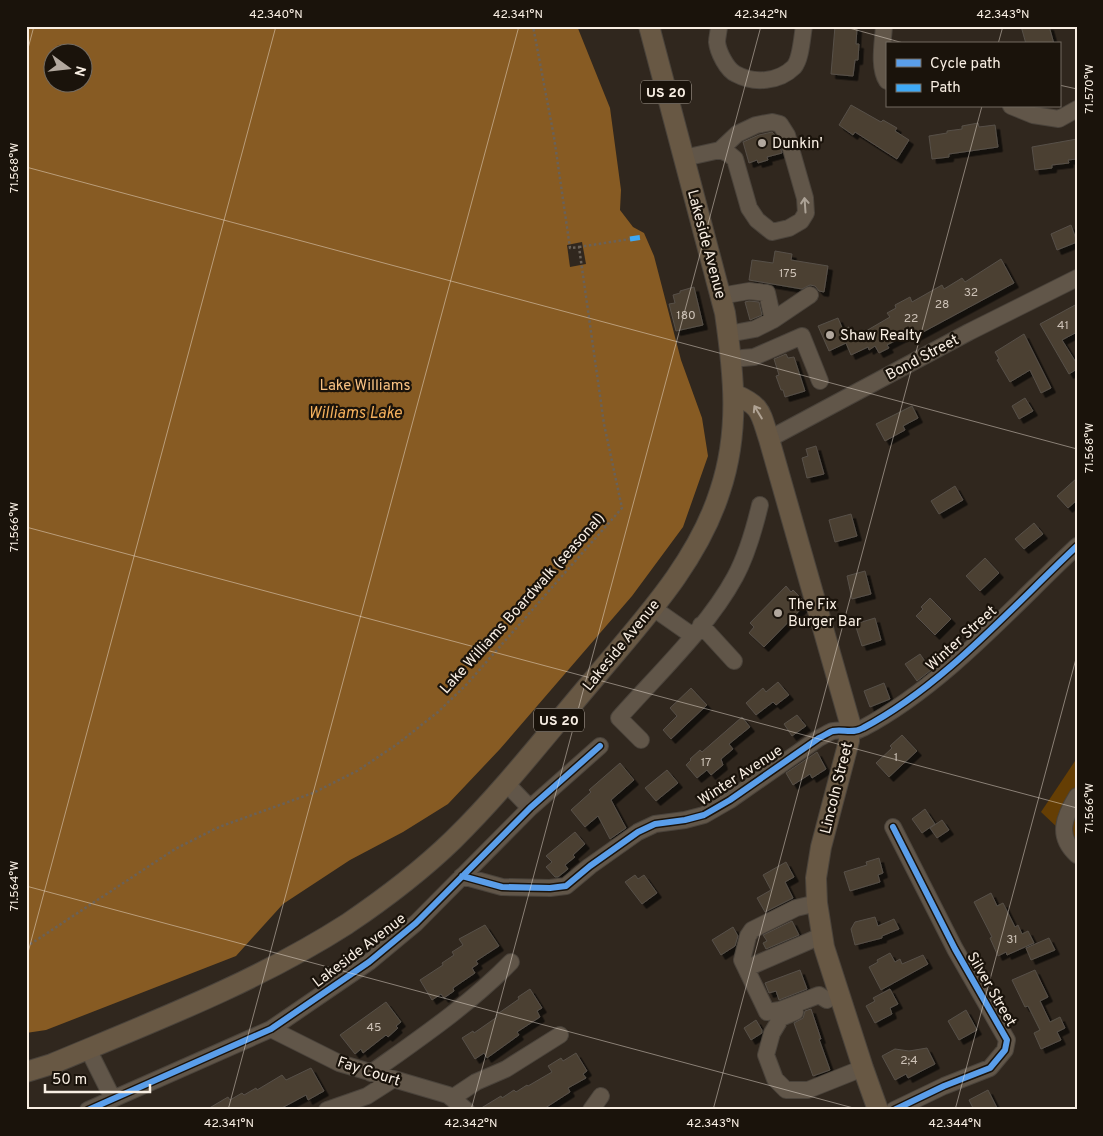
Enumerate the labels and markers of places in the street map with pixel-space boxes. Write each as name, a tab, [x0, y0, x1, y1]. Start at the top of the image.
place label: Dunkin'	[772, 135, 823, 154]
marker: Dunkin'	[756, 137, 768, 149]
place label: Shaw Realty	[840, 327, 922, 346]
marker: Shaw Realty	[824, 329, 836, 341]
place label: The Fix Burger Bar	[788, 596, 862, 632]
marker: The Fix Burger Bar	[772, 607, 784, 619]

